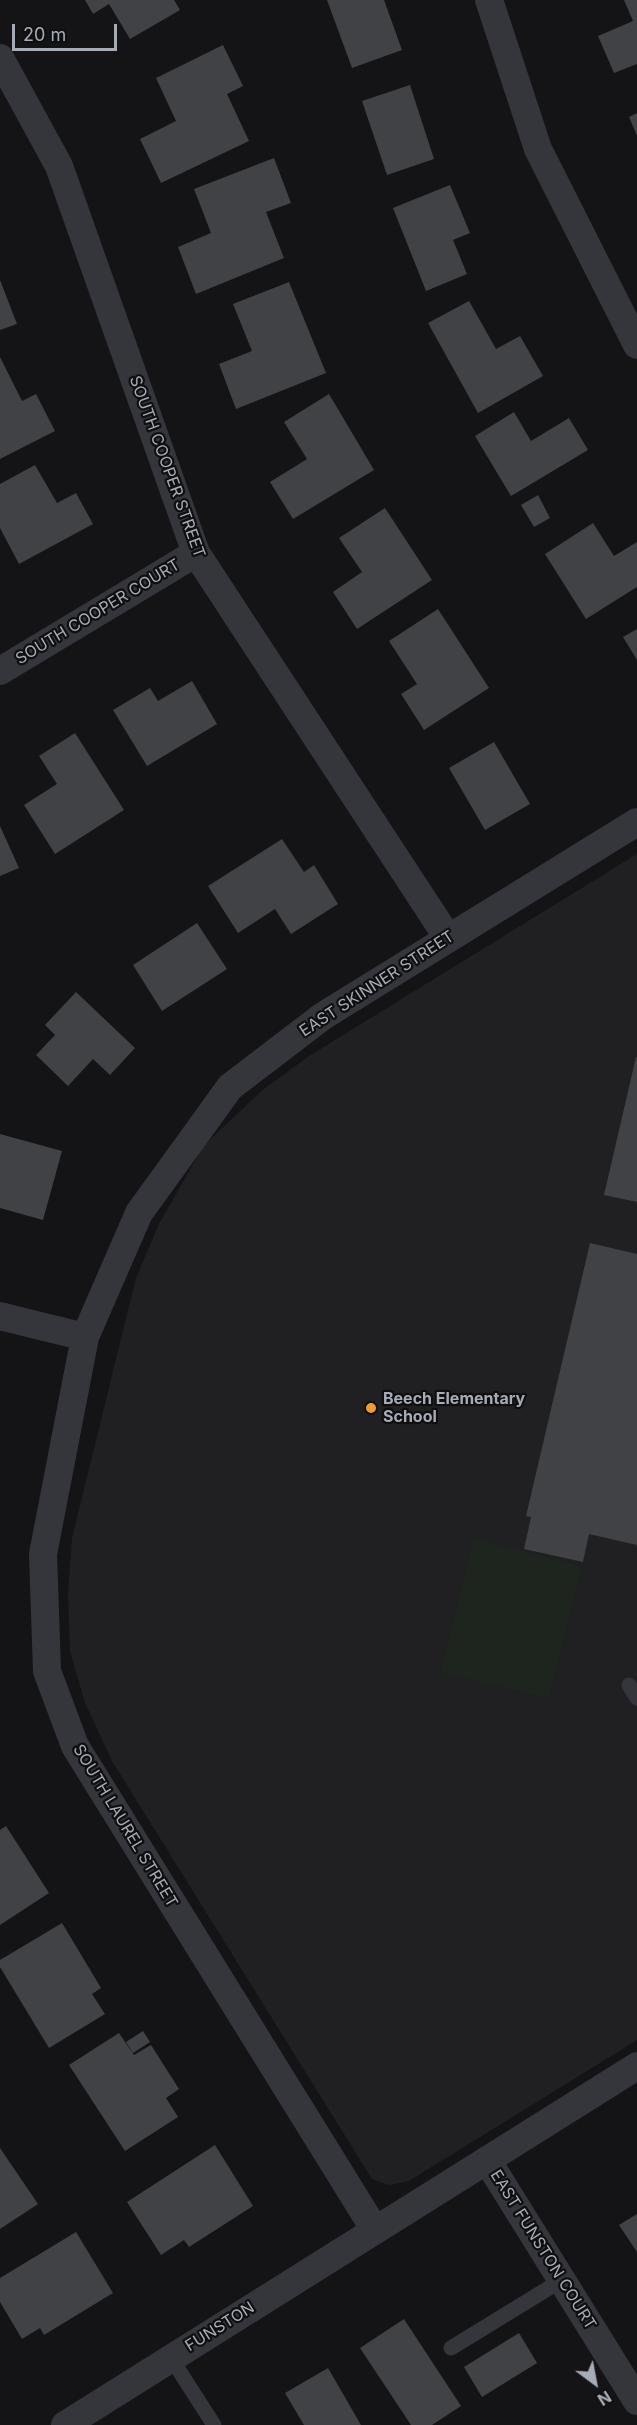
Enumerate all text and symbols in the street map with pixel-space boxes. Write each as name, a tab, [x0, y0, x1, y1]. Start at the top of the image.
scale bar	[15, 12, 120, 50]
text: 20 m	[23, 24, 66, 45]
street label: SOUTH COOPER STREET	[125, 373, 209, 561]
street label: SOUTH COOPER COURT	[12, 555, 184, 669]
street label: EAST SKINNER STREET	[296, 927, 458, 1041]
place label: Beech Elementary School	[383, 1389, 525, 1427]
marker: Beech Elementary School	[364, 1401, 378, 1415]
street label: SOUTH LAUREL STREET	[69, 1741, 181, 1911]
street label: EAST FUNSTON COURT	[486, 2167, 600, 2333]
street label: FUNSTON	[182, 2298, 258, 2356]
north arrow	[565, 2353, 625, 2413]
text: N	[594, 2387, 615, 2410]

